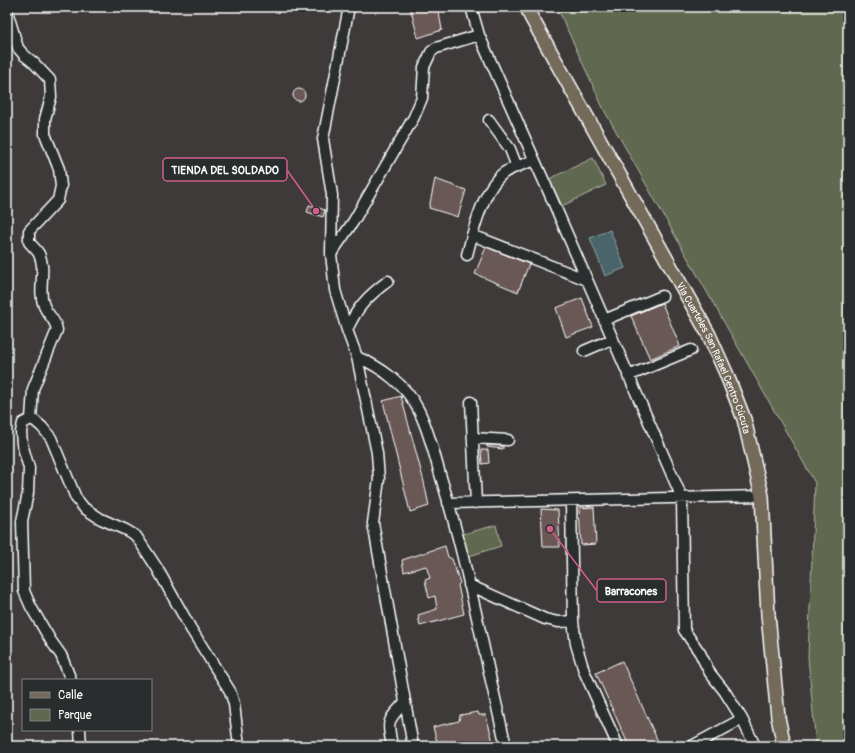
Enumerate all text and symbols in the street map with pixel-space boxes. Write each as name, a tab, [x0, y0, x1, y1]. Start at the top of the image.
callout: TIENDA DEL SOLDADO	[163, 158, 287, 181]
text: TIENDA DEL SOLDADO	[170, 164, 279, 177]
street label: Vía Cuarteles San Rafael Centro Cúcuta	[674, 280, 752, 435]
callout: Barracones	[597, 579, 666, 602]
text: Barracones	[605, 585, 657, 598]
legend	[22, 679, 152, 731]
text: Calle	[58, 688, 83, 703]
text: Parque	[58, 708, 92, 723]

